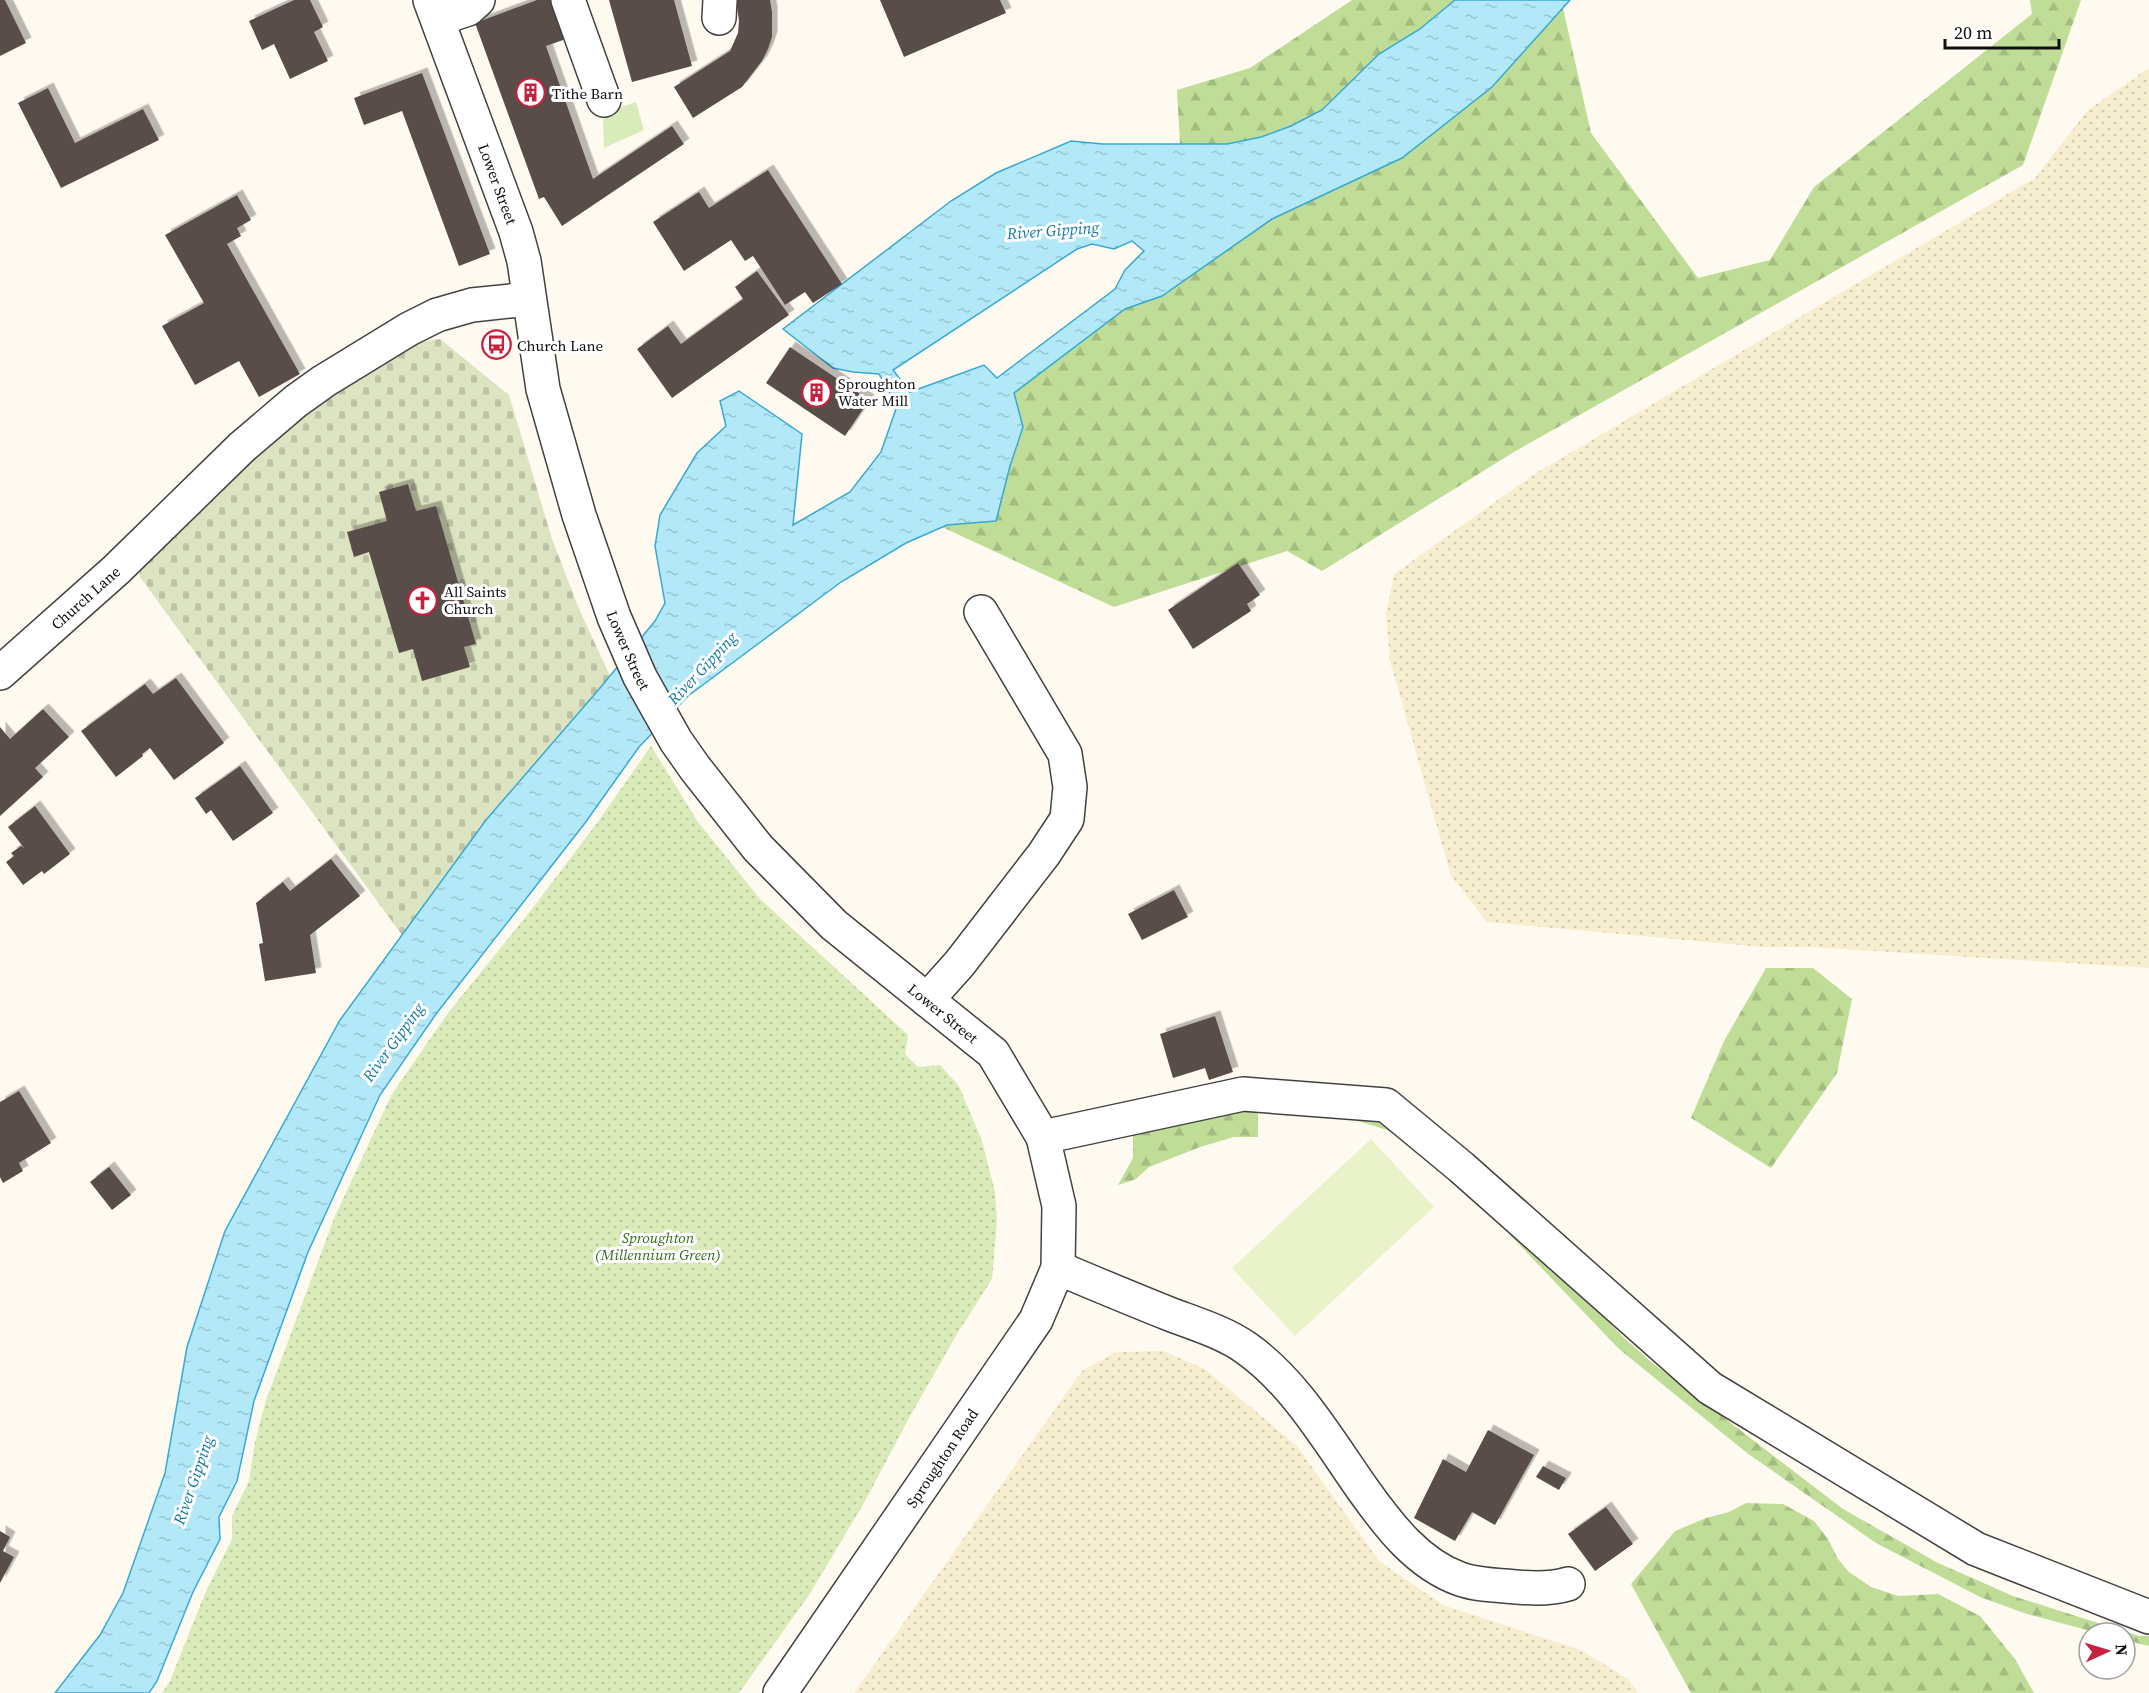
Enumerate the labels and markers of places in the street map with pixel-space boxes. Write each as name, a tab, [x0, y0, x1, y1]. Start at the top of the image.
building icon: Tithe Barn	[515, 77, 547, 109]
place label: Tithe Barn	[552, 83, 623, 104]
bus stop icon: Church Lane	[480, 329, 512, 361]
place label: Church Lane	[517, 335, 604, 356]
place label: Sproughton Water Mill	[838, 373, 916, 411]
building icon: Sproughton Water Mill	[801, 376, 833, 408]
place label: All Saints Church	[444, 581, 507, 619]
church icon: All Saints Church	[407, 584, 439, 616]

